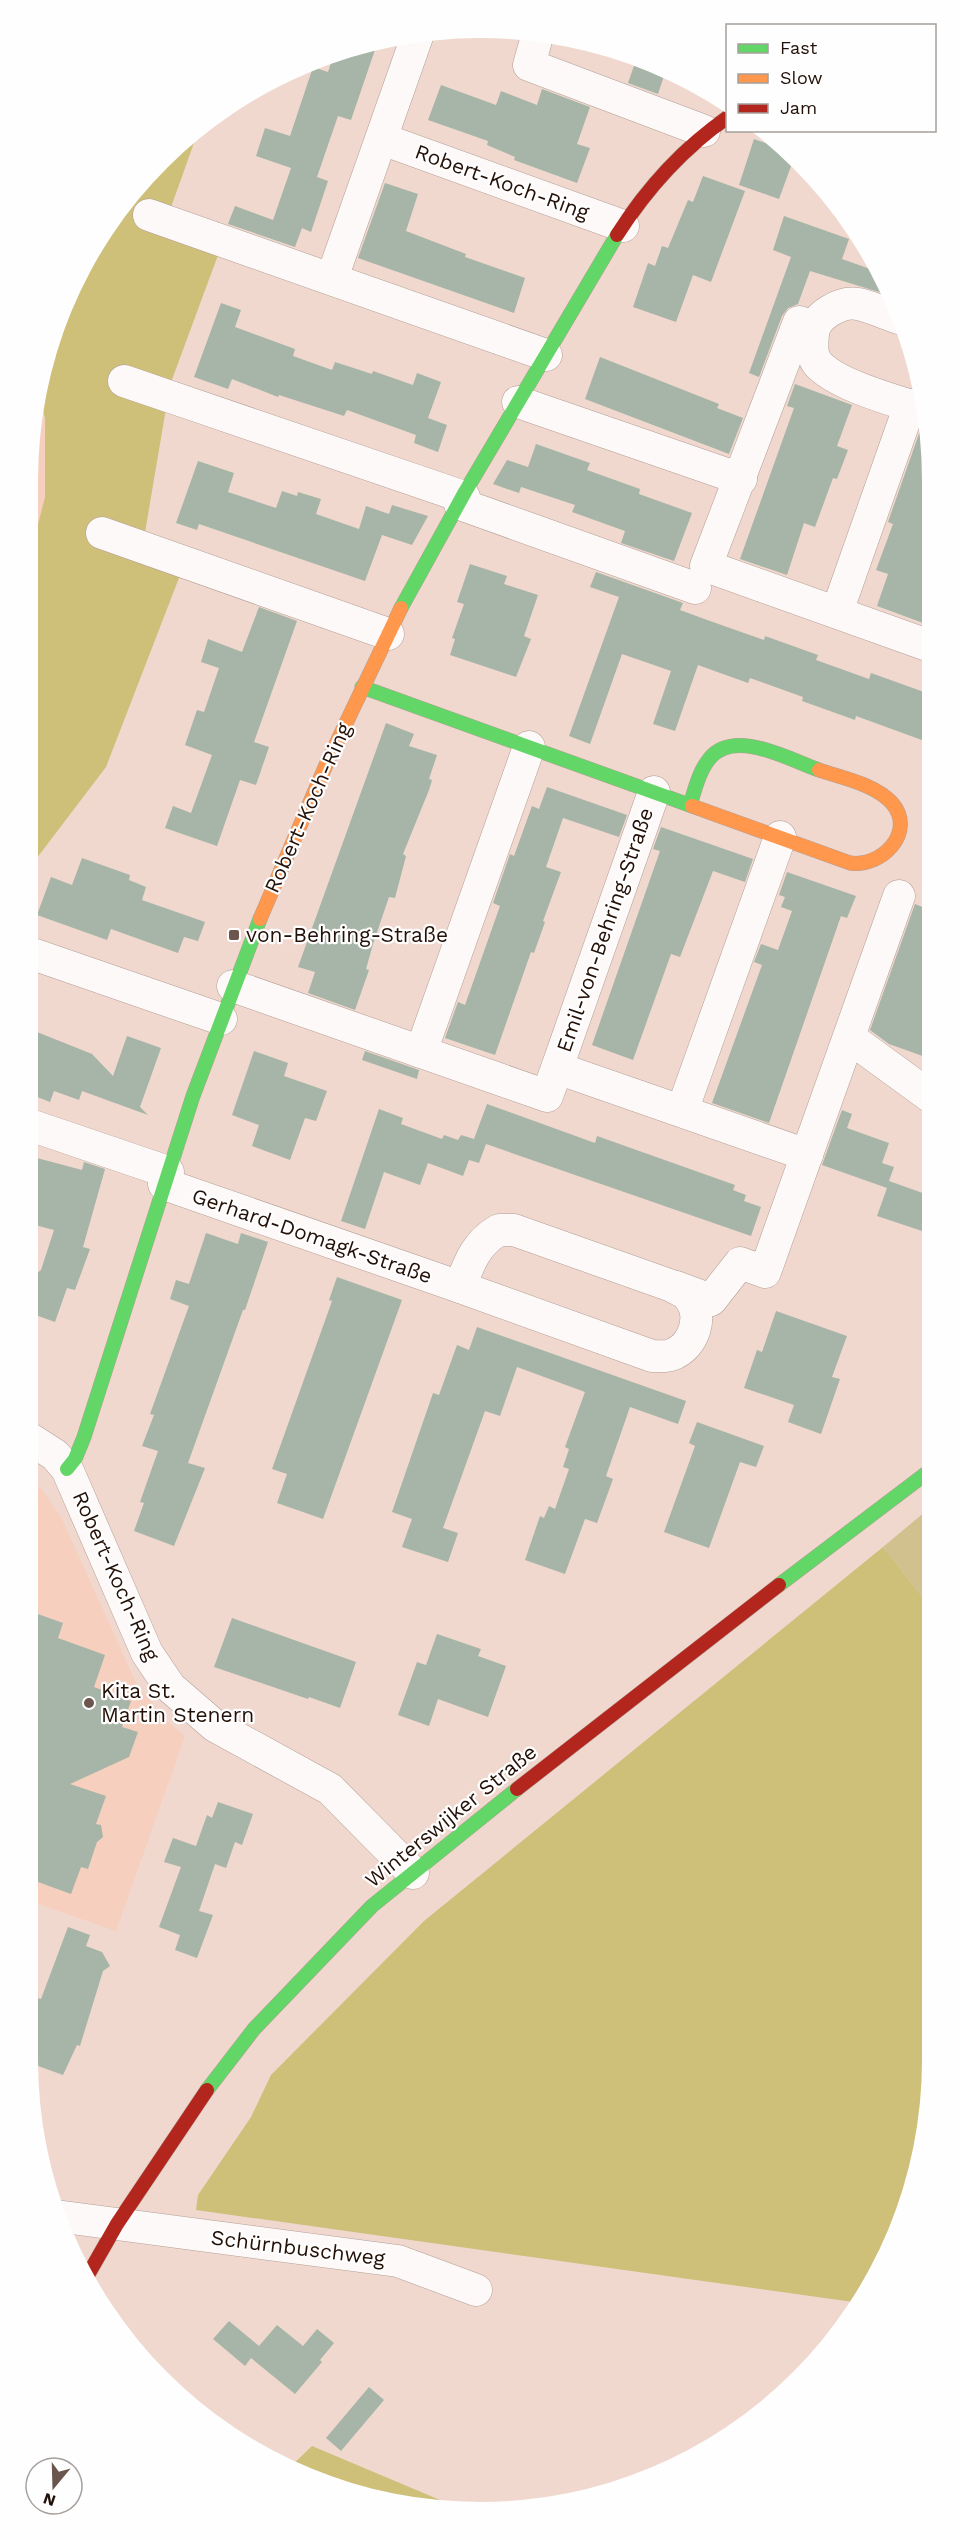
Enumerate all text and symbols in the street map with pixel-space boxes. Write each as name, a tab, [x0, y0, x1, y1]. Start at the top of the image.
legend	[726, 24, 936, 132]
text: Fast	[780, 37, 818, 58]
text: Slow	[780, 67, 823, 88]
text: Jam	[780, 97, 817, 118]
street label: Robert-Koch-Ring	[412, 138, 593, 225]
street label: Robert-Koch-Ring	[259, 718, 357, 897]
street label: Emil-von-Behring-Straße	[551, 804, 658, 1055]
place label: von-Behring-Straße	[246, 922, 448, 947]
marker: von-Behring-Straße	[227, 928, 241, 942]
street label: Gerhard-Domagk-Straße	[189, 1183, 435, 1288]
street label: Robert-Koch-Ring	[68, 1487, 165, 1665]
place label: Kita St. Martin Stenern	[101, 1678, 254, 1727]
marker: Kita St. Martin Stenern	[82, 1696, 96, 1710]
street label: Winterswijker Straße	[360, 1739, 541, 1892]
street label: Schürnbuschweg	[210, 2224, 387, 2271]
north arrow	[24, 2456, 84, 2516]
text: N	[41, 2489, 58, 2511]

